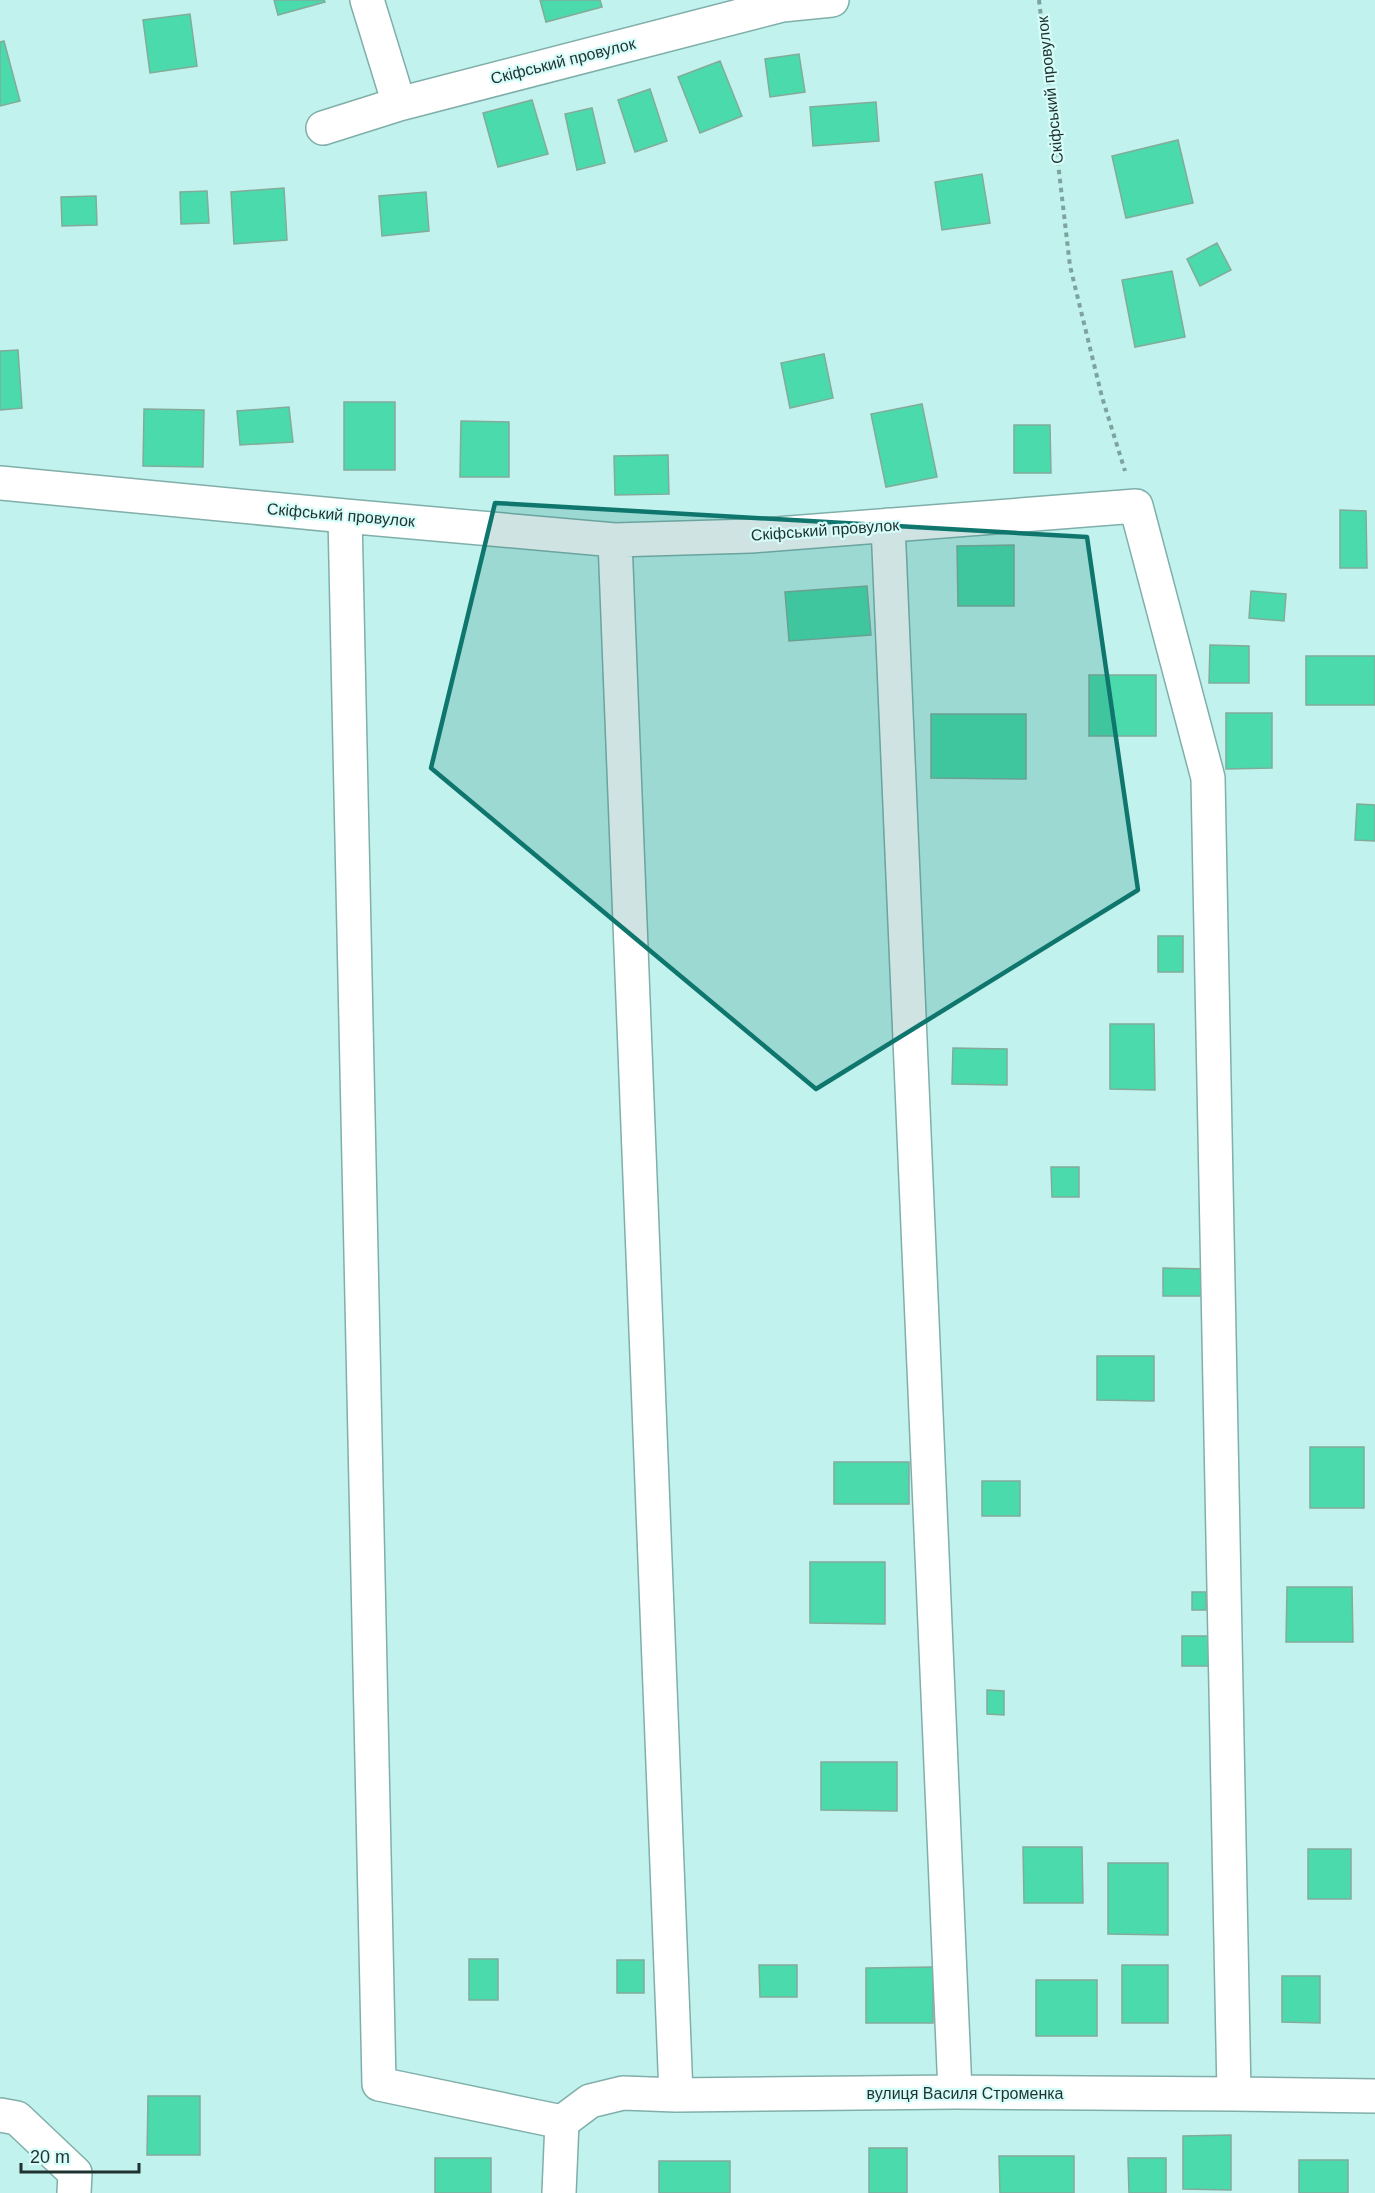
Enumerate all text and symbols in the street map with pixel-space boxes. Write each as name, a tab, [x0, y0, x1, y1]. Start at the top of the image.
street label: Скіфський провулок	[1034, 14, 1066, 165]
street label: Скіфський провулок	[489, 35, 638, 87]
street label: Скіфський провулок	[266, 500, 417, 530]
street label: Скіфський провулок	[750, 516, 901, 544]
street label: вулиця Василя Строменка	[867, 2085, 1064, 2102]
scale bar	[21, 2136, 140, 2174]
text: 20 m	[30, 2147, 70, 2167]

